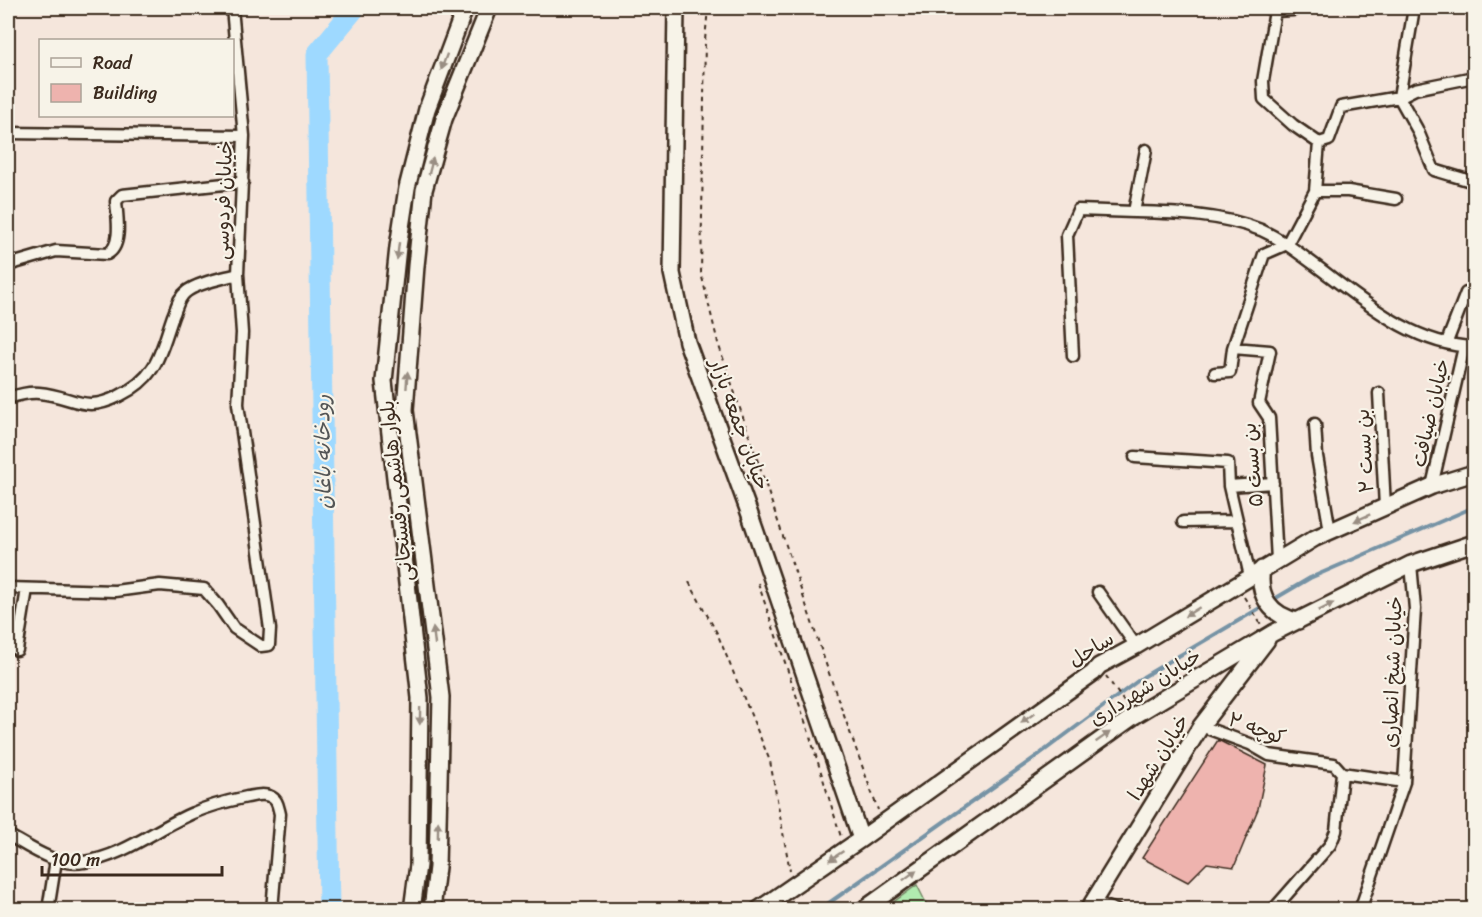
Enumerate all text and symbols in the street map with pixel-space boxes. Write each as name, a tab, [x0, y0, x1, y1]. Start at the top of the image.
legend	[39, 39, 234, 117]
text: Road	[93, 47, 133, 79]
one-way arrow	[439, 54, 449, 72]
text: Building	[93, 77, 157, 109]
street label: خیابان فردوسی	[204, 140, 243, 260]
one-way arrow	[427, 156, 436, 174]
one-way arrow	[393, 242, 403, 261]
street label: خیابان جمعه بازار	[699, 351, 780, 495]
street label: خیابان ضیافت	[1401, 355, 1460, 471]
one-way arrow	[403, 370, 412, 389]
water label: رودخانه باغان	[303, 394, 343, 510]
street label: بلوار هاشمی رفسنجانی	[370, 399, 423, 583]
street label: بن بست ۲	[1345, 408, 1384, 494]
street label: بن بست ۵	[1231, 421, 1274, 509]
one-way arrow	[1353, 513, 1370, 522]
street label: خیابان شیخ انصاری	[1372, 596, 1413, 748]
one-way arrow	[1317, 603, 1335, 613]
one-way arrow	[1183, 607, 1200, 618]
street label: ساحل	[1061, 622, 1121, 677]
one-way arrow	[429, 626, 438, 645]
street label: خیابان شهرداری	[1082, 639, 1208, 736]
street label: کوچه ۲	[1223, 702, 1291, 755]
one-way arrow	[415, 707, 425, 726]
street label: خیابان شهدا	[1118, 707, 1199, 808]
one-way arrow	[1021, 712, 1037, 724]
one-way arrow	[1095, 731, 1111, 743]
one-way arrow	[433, 821, 443, 840]
scale bar	[42, 839, 222, 877]
text: 100 m	[51, 844, 100, 876]
one-way arrow	[828, 850, 844, 862]
one-way arrow	[903, 869, 918, 881]

